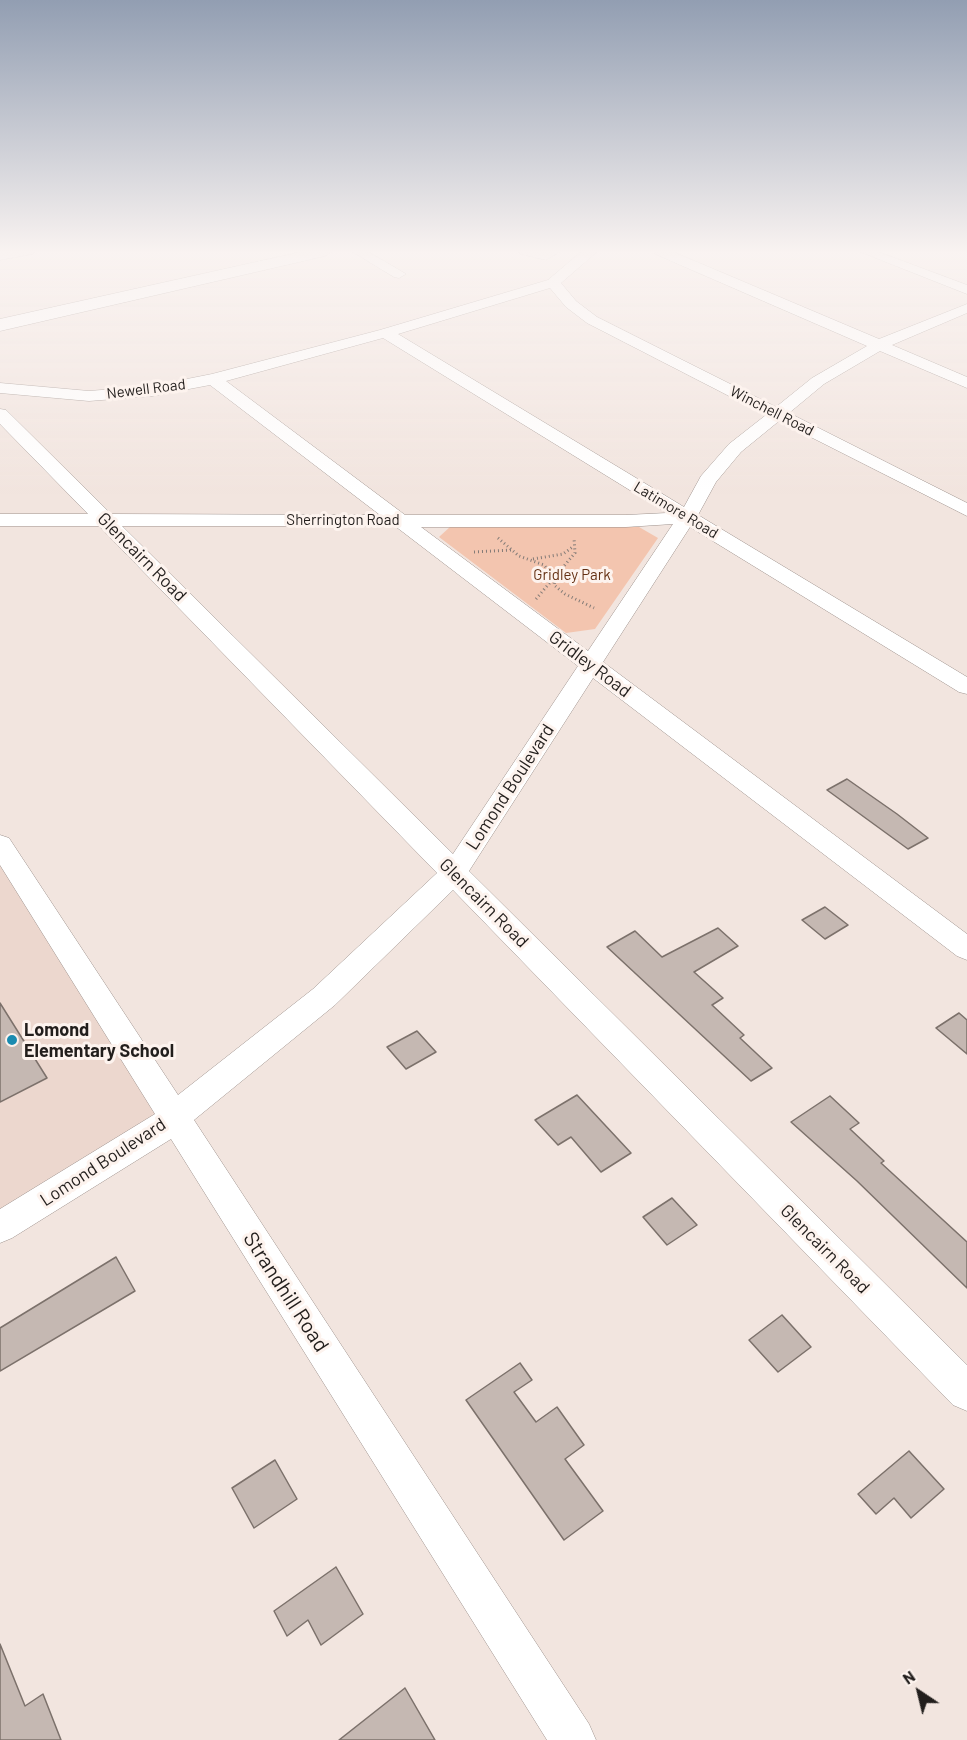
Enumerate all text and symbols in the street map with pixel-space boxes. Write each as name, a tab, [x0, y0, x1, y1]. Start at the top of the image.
street label: Newell Road	[105, 375, 187, 403]
street label: Winchell Road	[727, 382, 817, 440]
street label: Latimore Road	[630, 478, 722, 542]
street label: Glencairn Road	[93, 508, 191, 606]
street label: Sherrington Road	[286, 511, 400, 529]
park label: Gridley Park	[533, 566, 611, 584]
street label: Gridley Road	[545, 626, 635, 702]
street label: Lomond Boulevard	[461, 720, 559, 854]
street label: Glencairn Road	[435, 854, 533, 952]
place label: Lomond Elementary School	[24, 1019, 174, 1062]
marker: Lomond Elementary School	[5, 1033, 19, 1047]
street label: Lomond Boulevard	[36, 1113, 170, 1211]
street label: Glencairn Road	[776, 1200, 874, 1298]
street label: Strandhill Road	[238, 1227, 334, 1357]
north arrow	[889, 1662, 949, 1722]
text: N	[899, 1666, 918, 1688]

